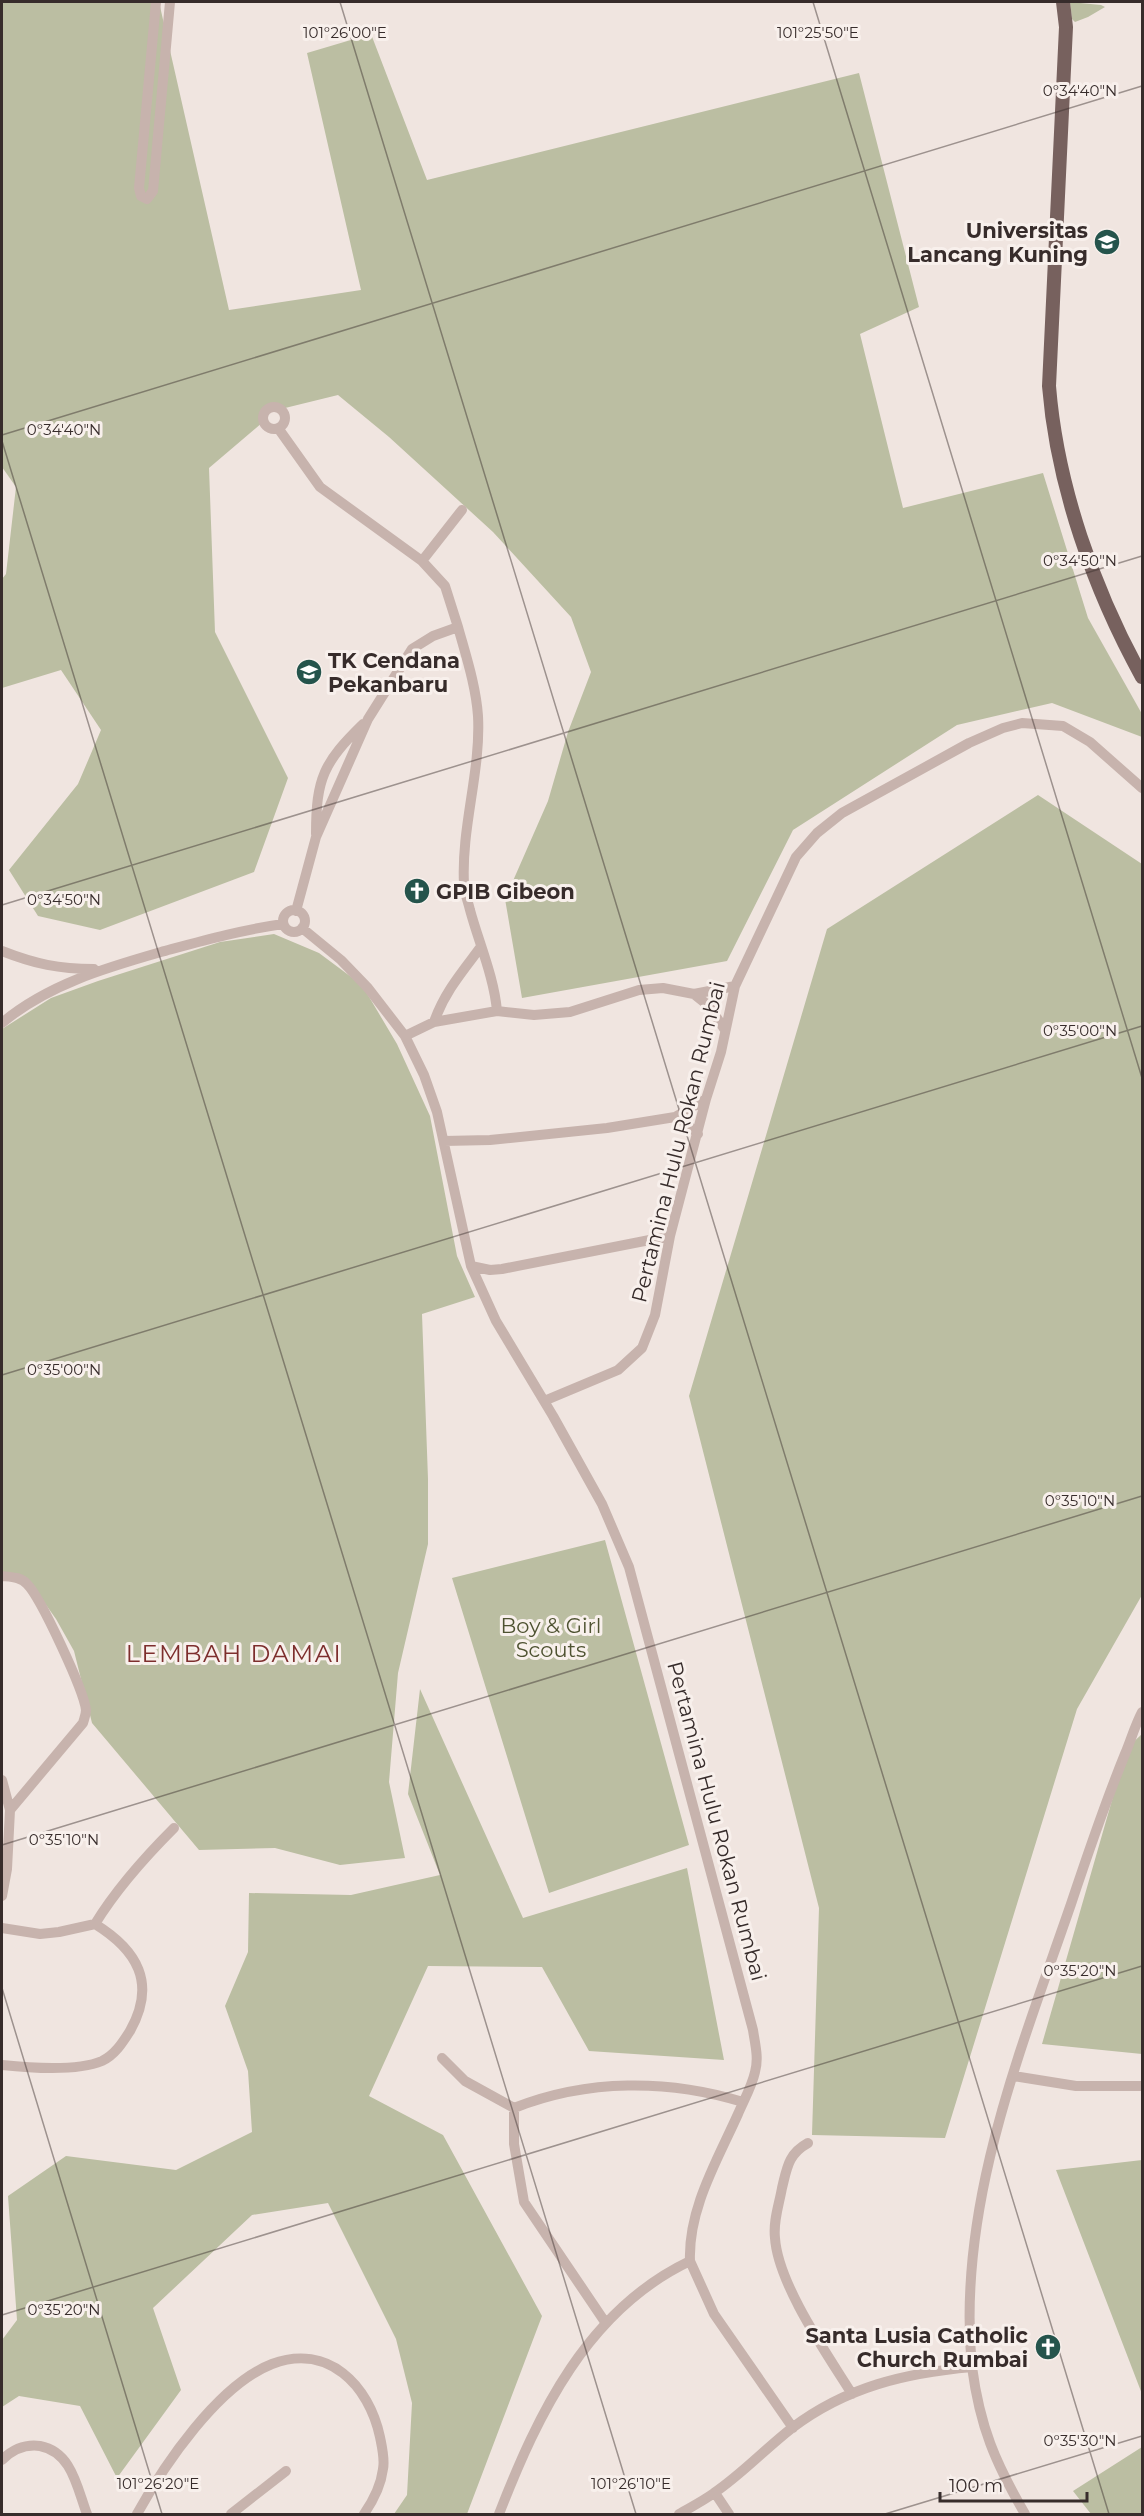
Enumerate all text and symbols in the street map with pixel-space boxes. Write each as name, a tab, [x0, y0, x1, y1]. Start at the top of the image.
text: 101°26'00"E	[303, 23, 387, 42]
text: 101°25'50"E	[777, 23, 859, 42]
text: 0°34'40"N	[1043, 81, 1117, 100]
place label: Universitas Lancang Kuning	[907, 218, 1088, 267]
school or university icon: Universitas Lancang Kuning	[1092, 227, 1122, 257]
text: 0°34'40"N	[27, 420, 101, 439]
text: 0°34'50"N	[1043, 551, 1117, 570]
place label: TK Cendana Pekanbaru	[328, 648, 460, 697]
school or university icon: TK Cendana Pekanbaru	[294, 657, 324, 687]
church icon: GPIB Gibeon	[402, 876, 432, 906]
place label: GPIB Gibeon	[436, 879, 575, 904]
text: 0°34'50"N	[27, 890, 101, 909]
street label: Pertamina Hulu Rokan Rumbai	[626, 979, 730, 1305]
text: 0°35'00"N	[1043, 1021, 1117, 1040]
text: 0°35'00"N	[27, 1360, 101, 1379]
text: 0°35'10"N	[1045, 1491, 1115, 1510]
park label: Boy & Girl Scouts	[501, 1613, 601, 1662]
district label: LEMBAH DAMAI	[126, 1639, 342, 1668]
street label: Pertamina Hulu Rokan Rumbai	[662, 1659, 772, 1983]
text: 0°35'10"N	[29, 1830, 99, 1849]
text: 0°35'20"N	[1043, 1961, 1117, 1980]
text: 0°35'20"N	[27, 2300, 101, 2319]
place label: Santa Lusia Catholic Church Rumbai	[805, 2323, 1029, 2372]
church icon: Santa Lusia Catholic Church Rumbai	[1033, 2332, 1063, 2362]
text: 0°35'30"N	[1044, 2431, 1116, 2450]
scale bar	[940, 2465, 1087, 2503]
text: 101°26'20"E	[117, 2474, 199, 2493]
text: 101°26'10"E	[591, 2474, 671, 2493]
text: 100 m	[949, 2475, 1003, 2497]

